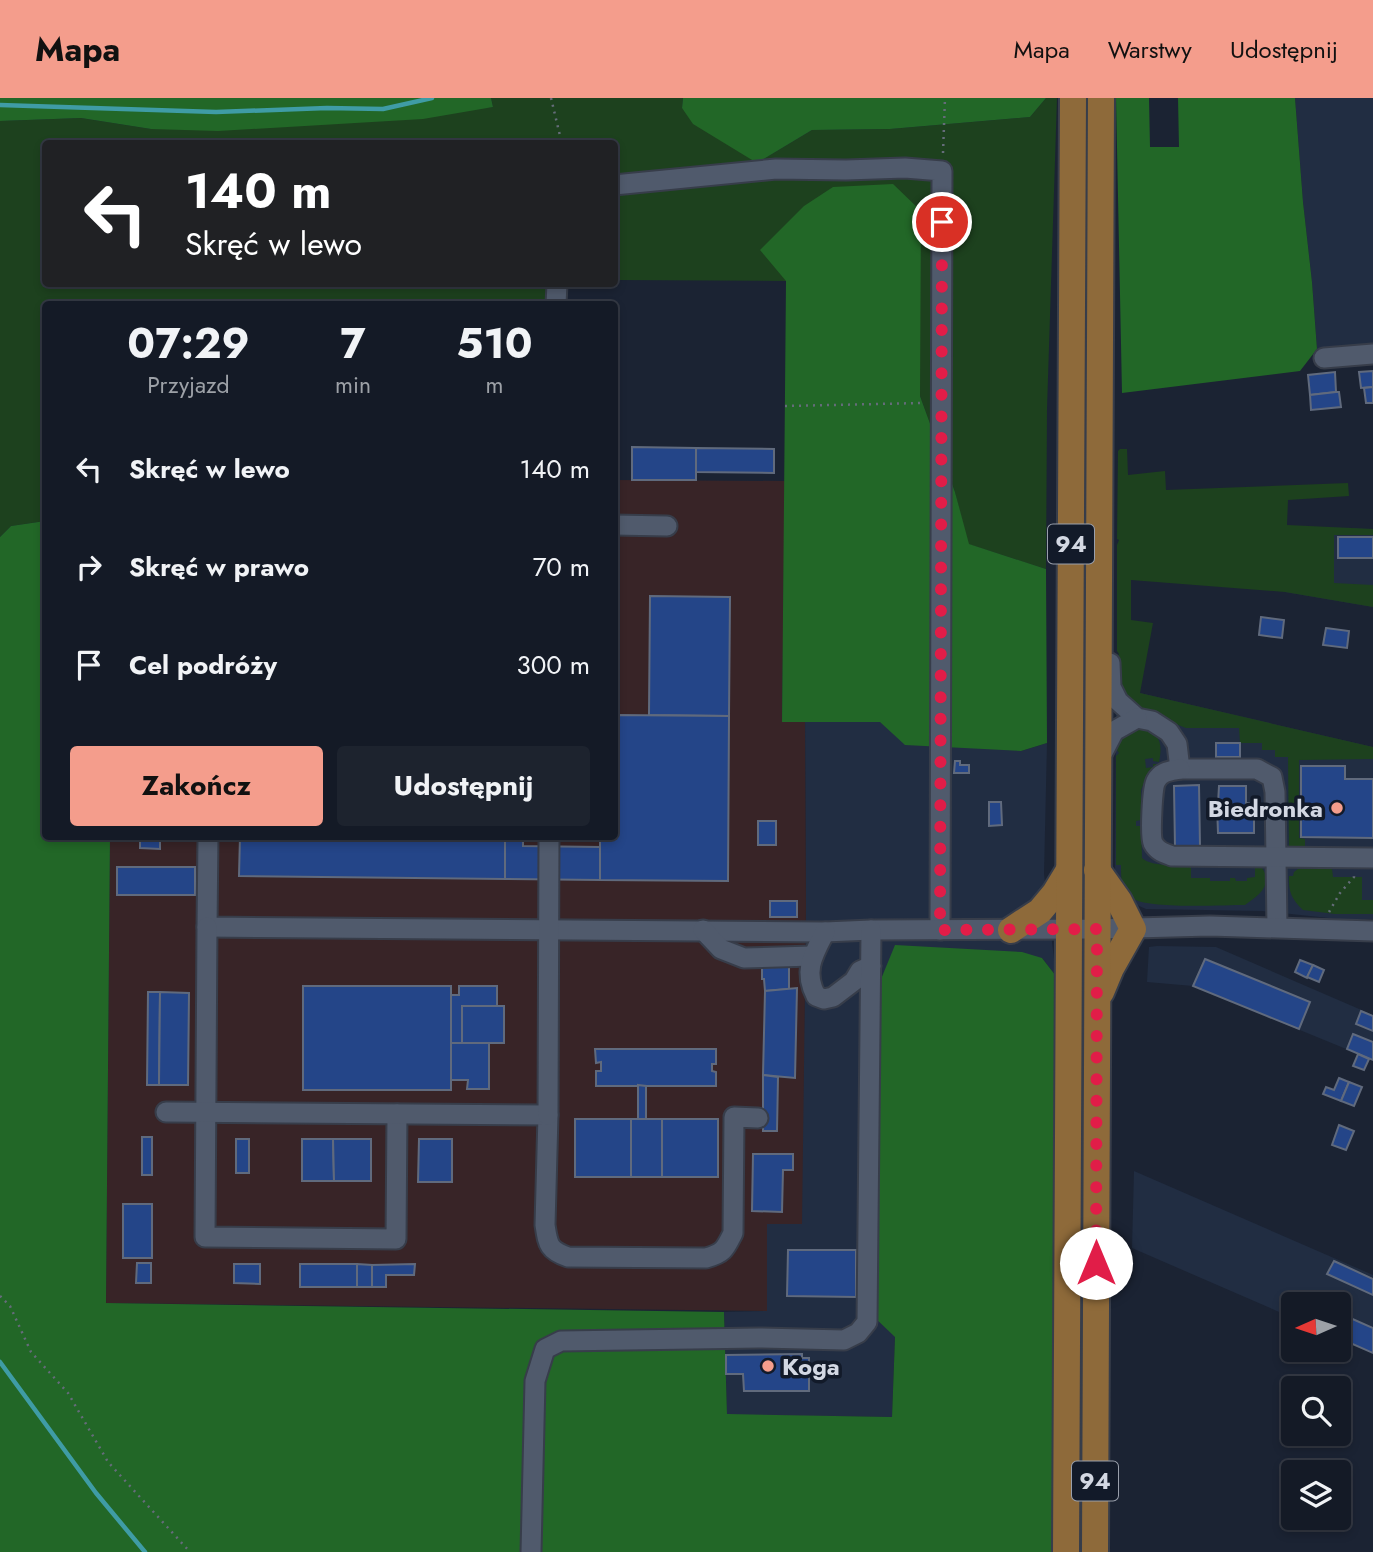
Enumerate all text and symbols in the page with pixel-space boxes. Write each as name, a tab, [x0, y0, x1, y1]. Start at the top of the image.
text: Mapa	[35, 26, 120, 73]
text: Mapa	[1013, 32, 1070, 67]
text: Warstwy	[1108, 32, 1192, 67]
text: Udostępnij	[1230, 32, 1338, 67]
text: 140 m	[185, 156, 331, 226]
icon: left	[70, 168, 161, 259]
pin	[912, 192, 972, 252]
icon: arrive	[923, 203, 961, 241]
text: Skręć w lewo	[185, 221, 362, 267]
text: 07:29	[127, 313, 250, 374]
text: 7	[340, 313, 366, 374]
text: 510	[456, 313, 533, 374]
text: Przyjazd	[147, 368, 230, 402]
text: min	[335, 368, 371, 402]
text: m	[486, 368, 503, 402]
icon: left	[70, 450, 108, 488]
text: Skręć w lewo	[129, 450, 290, 488]
text: 140 m	[519, 450, 590, 488]
road number: 94	[1048, 524, 1094, 564]
icon: right	[70, 548, 108, 586]
text: Skręć w prawo	[129, 548, 309, 586]
text: 70 m	[533, 548, 590, 586]
icon: arrive	[70, 646, 108, 684]
text: Cel podróży	[129, 646, 277, 684]
text: 300 m	[517, 646, 590, 684]
button: Zakończ	[70, 746, 323, 826]
button: Udostępnij	[337, 746, 590, 826]
place label: Biedronka	[1208, 791, 1323, 826]
marker: Biedronka	[1329, 800, 1345, 816]
position arrow	[1059, 1226, 1133, 1300]
north arrow	[1281, 1292, 1351, 1362]
map controls	[1281, 1292, 1351, 1530]
place label: Koga	[782, 1349, 840, 1384]
marker: Koga	[760, 1358, 776, 1374]
button: search	[1281, 1376, 1351, 1446]
button: layers	[1281, 1460, 1351, 1530]
road number: 94	[1072, 1462, 1118, 1500]

